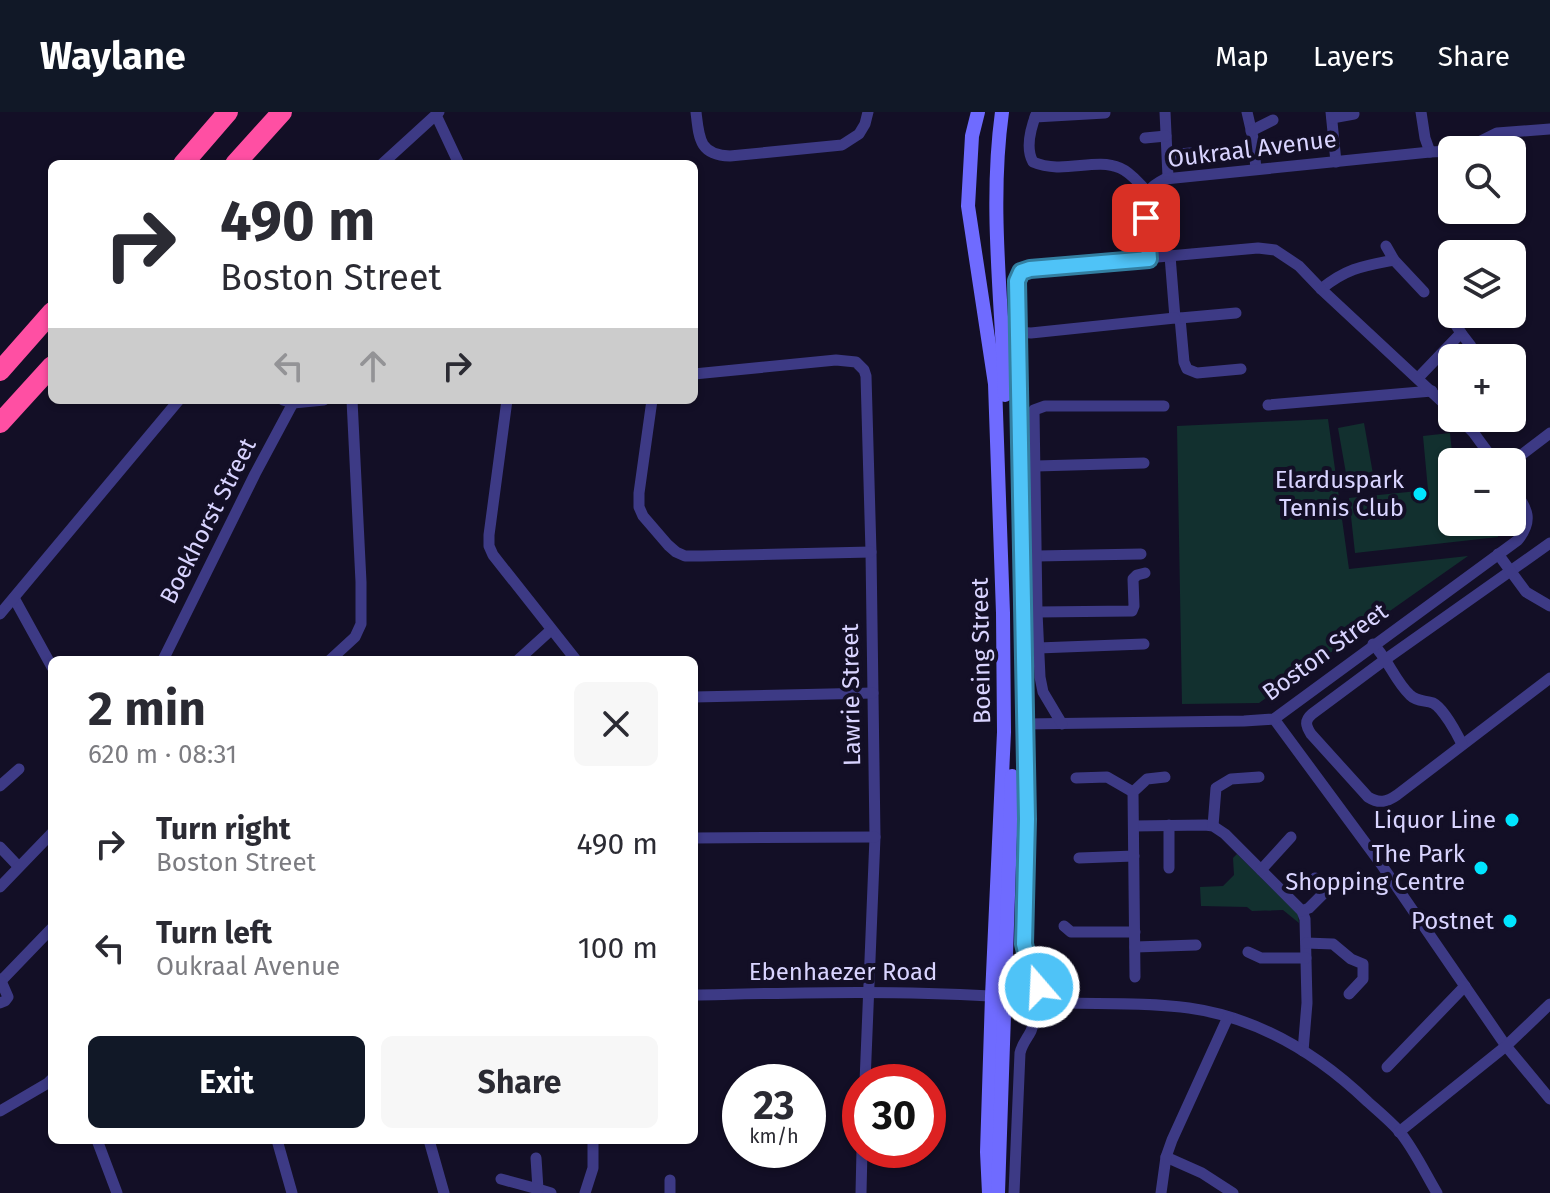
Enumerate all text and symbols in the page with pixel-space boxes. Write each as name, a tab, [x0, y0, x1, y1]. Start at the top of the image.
text: Waylane	[40, 33, 186, 79]
text: Map	[1215, 40, 1269, 73]
text: Layers	[1313, 40, 1394, 73]
text: Share	[1438, 40, 1510, 73]
street label: Oukraal Avenue	[1166, 125, 1338, 173]
map controls	[1438, 136, 1526, 536]
button: search	[1438, 136, 1526, 224]
pin	[1112, 184, 1180, 252]
text: 490 m	[220, 188, 375, 255]
icon: right	[88, 192, 192, 296]
icon: arrive	[1124, 196, 1168, 240]
button: layers	[1438, 240, 1526, 328]
text: Boston Street	[220, 256, 442, 300]
icon: left	[267, 344, 311, 388]
icon: ahead	[351, 344, 395, 388]
icon: right	[435, 344, 479, 388]
button: +	[1438, 344, 1526, 432]
street label: Boekhorst Street	[154, 433, 262, 609]
button: −	[1438, 448, 1526, 536]
place label: Elarduspark Tennis Club	[1275, 466, 1405, 522]
marker: Elarduspark Tennis Club	[1411, 485, 1429, 503]
street label: Boeing Street	[966, 577, 996, 724]
street label: Boston Street	[1257, 597, 1393, 707]
street label: Lawrie Street	[836, 623, 866, 766]
text: 2 min	[88, 680, 206, 738]
button: close	[574, 682, 658, 766]
text: 620 m · 08:31	[88, 739, 237, 770]
place label: Liquor Line	[1373, 806, 1496, 834]
text: Turn right	[156, 811, 291, 847]
marker: Liquor Line	[1503, 811, 1521, 829]
icon: right	[88, 822, 132, 866]
text: 490 m	[576, 826, 658, 862]
place label: The Park Shopping Centre	[1285, 840, 1466, 896]
text: Boston Street	[156, 847, 316, 878]
marker: The Park Shopping Centre	[1472, 859, 1490, 877]
place label: Postnet	[1411, 907, 1494, 935]
marker: Postnet	[1501, 912, 1519, 930]
text: Turn left	[156, 915, 272, 951]
icon: left	[88, 926, 132, 970]
text: 100 m	[578, 930, 658, 966]
position arrow	[997, 945, 1081, 1029]
text: Oukraal Avenue	[156, 951, 340, 982]
street label: Ebenhaezer Road	[749, 958, 937, 986]
button: Exit	[88, 1036, 365, 1128]
button: Share	[381, 1036, 658, 1128]
speed limit sign: 30	[842, 1064, 946, 1168]
text: 23	[753, 1082, 795, 1130]
text: km/h	[749, 1124, 799, 1148]

